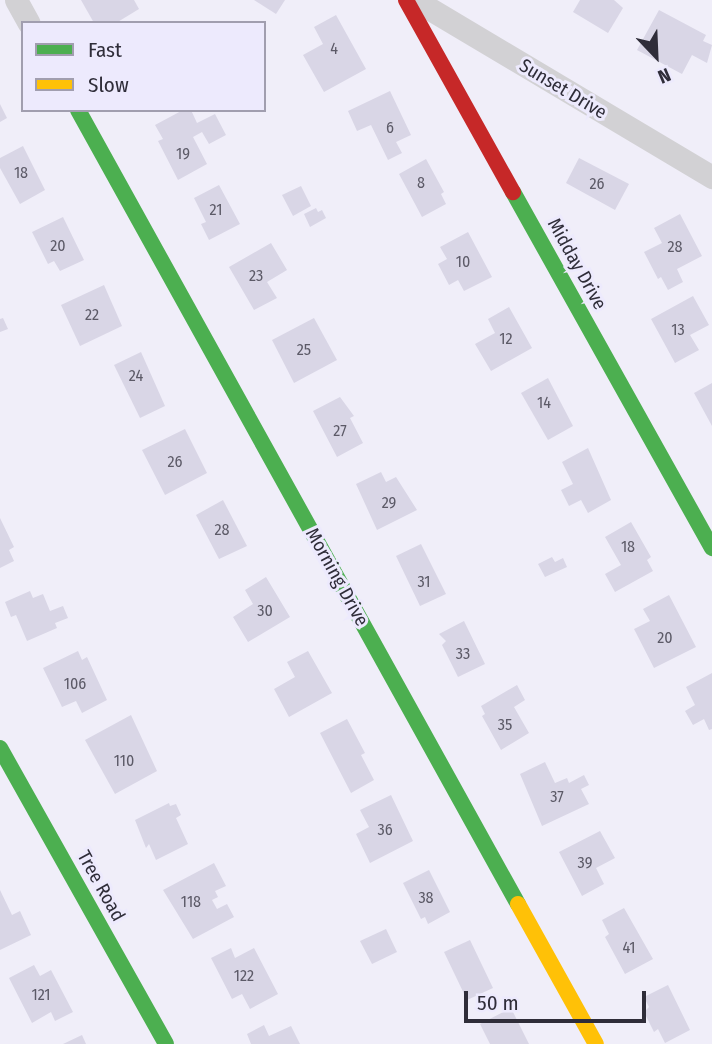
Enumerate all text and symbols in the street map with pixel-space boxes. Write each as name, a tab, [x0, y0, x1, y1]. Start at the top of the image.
legend	[21, 21, 266, 112]
north arrow	[621, 21, 691, 91]
text: Fast	[88, 37, 122, 63]
house number: 4	[330, 39, 338, 59]
street label: Sunset Drive	[515, 54, 611, 124]
text: N	[655, 63, 674, 89]
text: Slow	[88, 72, 129, 98]
house number: 6	[386, 118, 394, 138]
house number: 19	[176, 144, 190, 164]
house number: 18	[14, 163, 28, 183]
house number: 8	[417, 173, 425, 193]
house number: 26	[590, 174, 604, 194]
house number: 21	[210, 200, 222, 220]
street label: Midday Drive	[543, 214, 611, 314]
house number: 20	[50, 236, 66, 256]
house number: 28	[667, 237, 683, 257]
house number: 10	[456, 252, 470, 272]
house number: 23	[249, 266, 263, 286]
house number: 22	[85, 305, 99, 325]
house number: 13	[671, 320, 685, 340]
house number: 12	[499, 329, 513, 349]
house number: 25	[297, 340, 311, 360]
house number: 24	[129, 366, 143, 386]
house number: 14	[537, 393, 551, 413]
house number: 27	[333, 421, 347, 441]
house number: 26	[168, 452, 182, 472]
house number: 29	[382, 493, 396, 513]
house number: 28	[214, 520, 230, 540]
street label: Morning Drive	[301, 524, 373, 630]
house number: 18	[621, 537, 635, 557]
house number: 31	[417, 572, 431, 592]
house number: 30	[257, 601, 273, 621]
house number: 20	[657, 628, 673, 648]
house number: 33	[456, 644, 470, 664]
house number: 106	[64, 674, 86, 694]
house number: 35	[498, 715, 512, 735]
house number: 110	[114, 751, 134, 771]
house number: 37	[550, 787, 564, 807]
house number: 36	[377, 820, 393, 840]
street label: Tree Road	[72, 847, 130, 925]
house number: 39	[578, 853, 592, 873]
house number: 38	[418, 888, 434, 908]
house number: 118	[181, 892, 201, 912]
house number: 41	[622, 938, 636, 958]
house number: 122	[234, 966, 254, 986]
scale bar	[467, 978, 649, 1022]
house number: 121	[31, 985, 51, 1005]
text: 50 m	[477, 990, 519, 1016]

